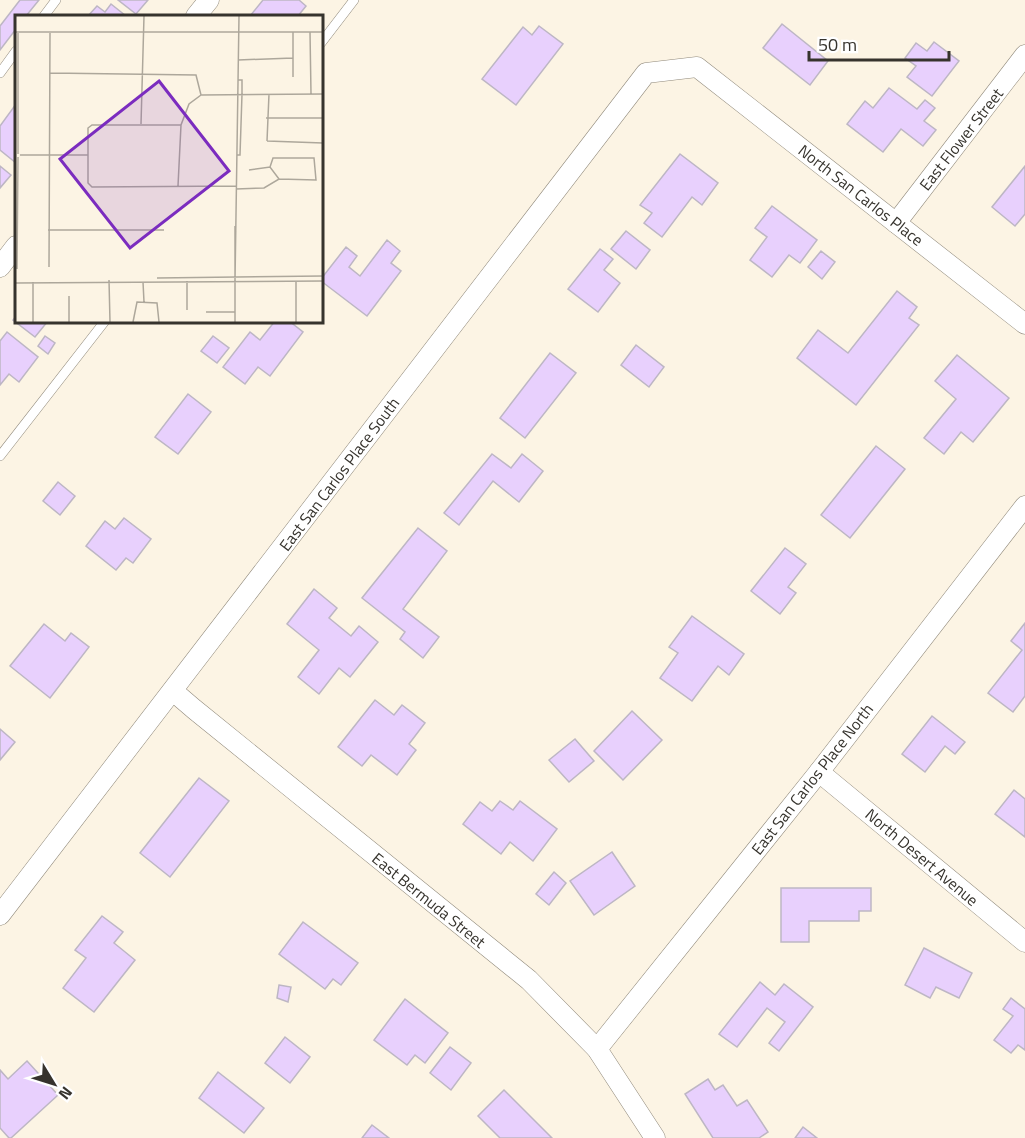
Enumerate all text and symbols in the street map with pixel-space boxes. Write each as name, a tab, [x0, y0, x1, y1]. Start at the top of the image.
inset map	[15, 15, 322, 322]
scale bar	[809, 24, 948, 62]
text: 50 m	[818, 31, 857, 58]
street label: East Flower Street	[913, 82, 1009, 195]
street label: North San Carlos Place	[793, 139, 929, 251]
street label: East San Carlos Place South	[273, 392, 405, 556]
street label: East San Carlos Place North	[745, 698, 879, 860]
street label: North Desert Avenue	[860, 802, 984, 912]
street label: East Bermuda Street	[367, 847, 491, 954]
north arrow	[24, 1054, 84, 1114]
text: N	[53, 1081, 79, 1105]

